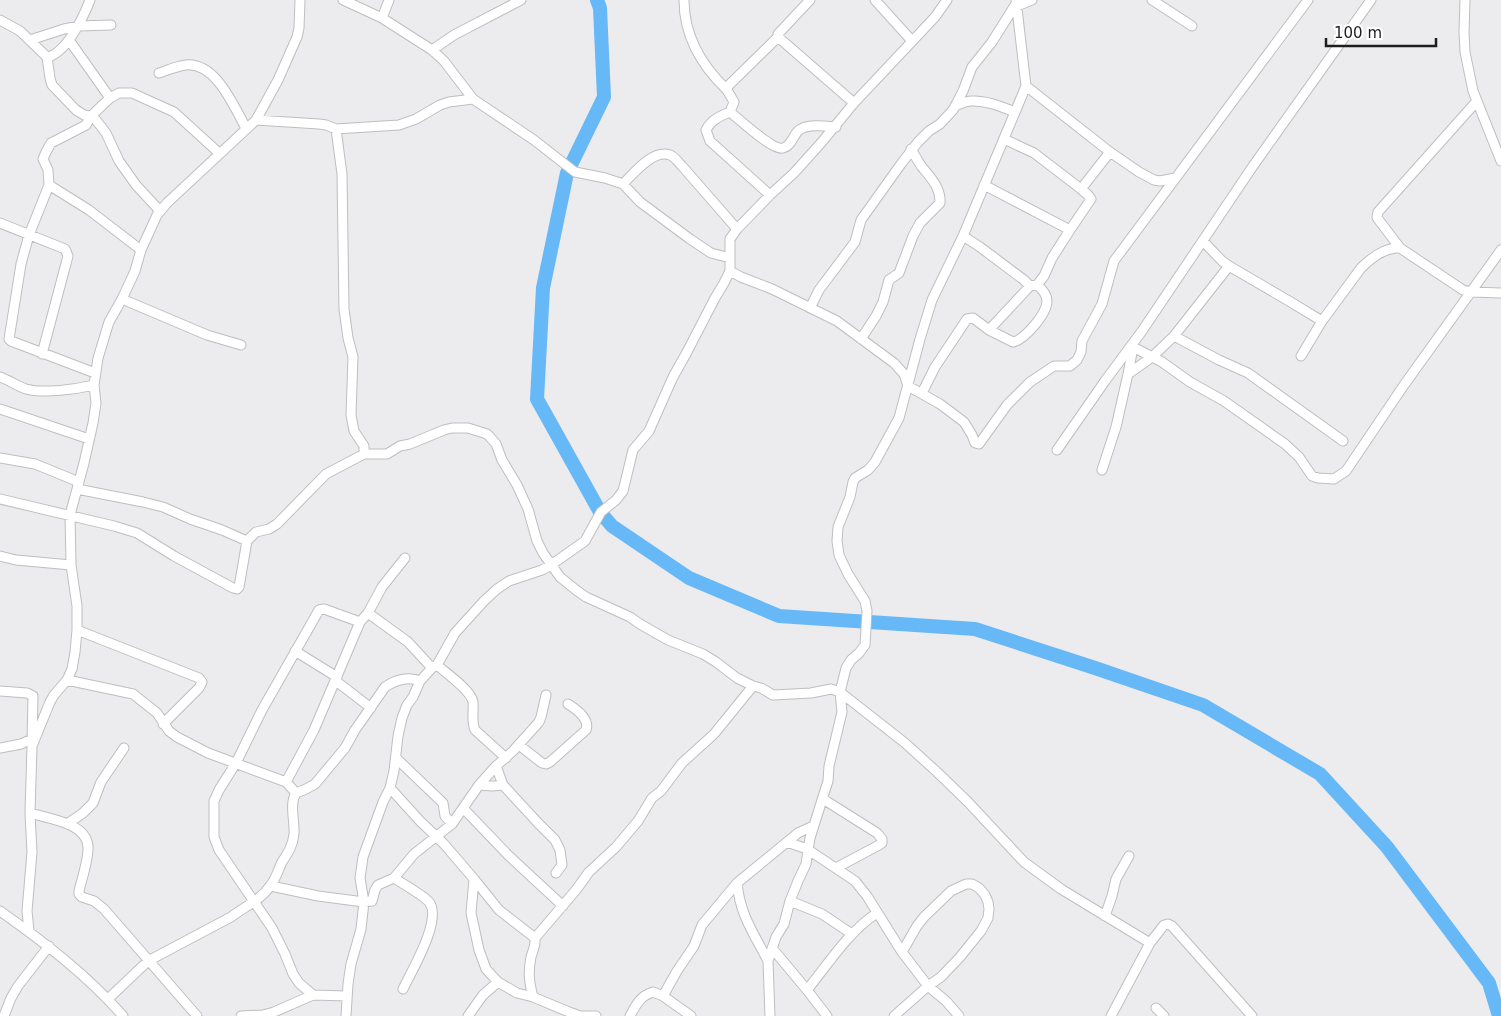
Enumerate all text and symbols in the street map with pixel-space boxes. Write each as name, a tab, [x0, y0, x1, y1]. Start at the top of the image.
scale bar	[1326, 15, 1436, 47]
text: 100 m	[1334, 24, 1382, 42]

